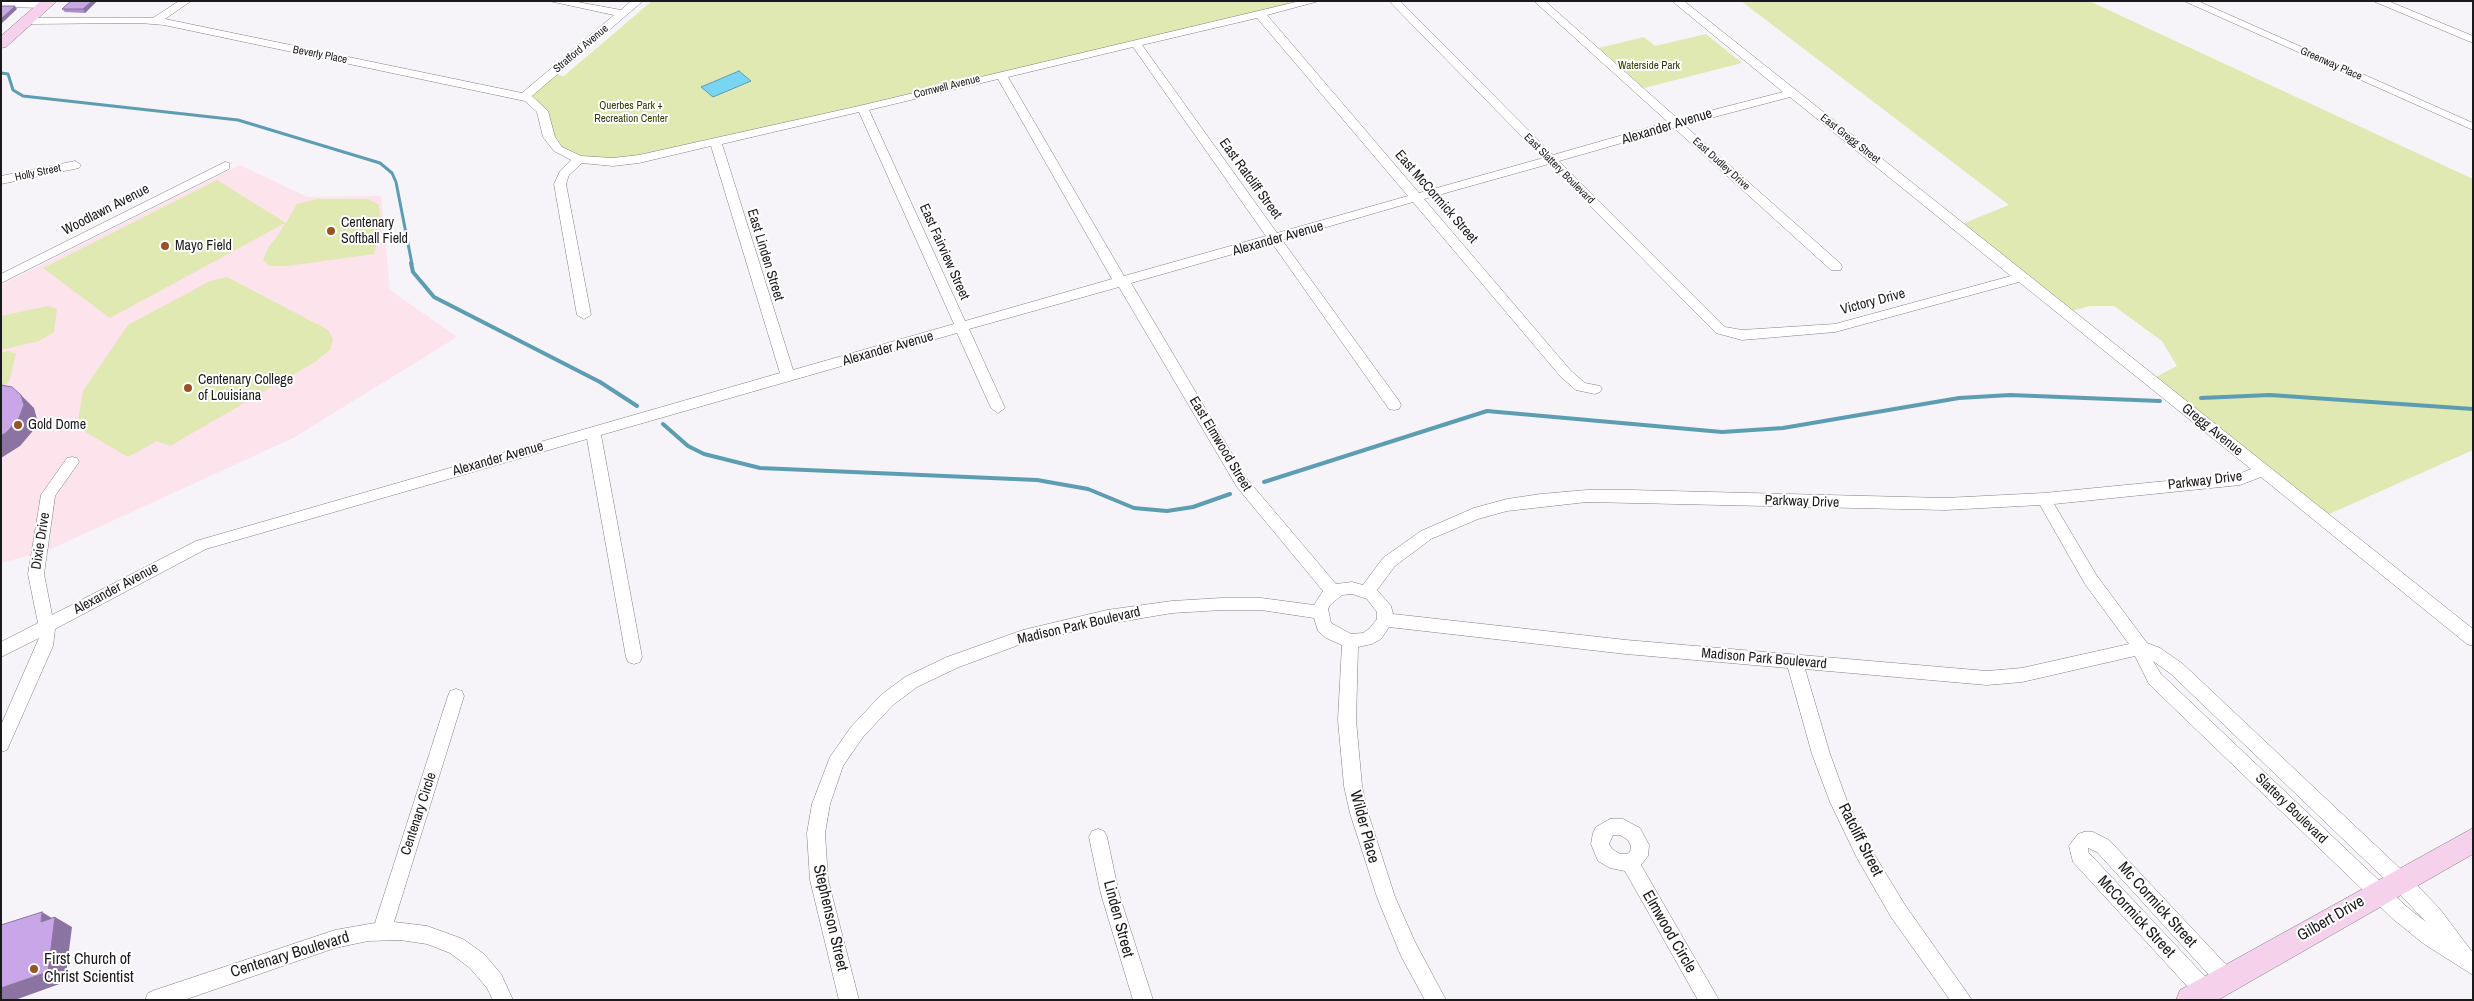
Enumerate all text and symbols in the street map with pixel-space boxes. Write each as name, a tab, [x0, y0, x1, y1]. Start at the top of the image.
street label: Stratford Avenue	[551, 22, 611, 76]
street label: Beverly Place	[292, 43, 348, 67]
street label: Greenway Place	[2298, 45, 2364, 83]
park label: Waterside Park	[1618, 59, 1680, 73]
street label: Cornwell Avenue	[912, 72, 982, 102]
park label: Querbes Park + Recreation Center	[594, 99, 668, 125]
street label: Alexander Avenue	[1620, 105, 1714, 149]
street label: East Gregg Street	[1817, 112, 1883, 166]
street label: East Slattery Boulevard	[1521, 131, 1597, 207]
street label: East Ratcliff Street	[1215, 135, 1285, 223]
street label: East Dudley Drive	[1690, 135, 1752, 193]
street label: East McCormick Street	[1391, 147, 1481, 247]
street label: Holly Street	[14, 162, 62, 184]
street label: Woodlawn Avenue	[60, 181, 152, 239]
street label: East Fairview Street	[915, 201, 973, 303]
street label: East Linden Street	[743, 207, 787, 303]
place label: Centenary Softball Field	[341, 215, 408, 248]
street label: Alexander Avenue	[1231, 218, 1325, 260]
marker: Centenary Softball Field	[325, 225, 337, 237]
place label: Mayo Field	[175, 238, 232, 254]
marker: Mayo Field	[159, 240, 171, 252]
street label: Victory Drive	[1839, 285, 1907, 319]
street label: Alexander Avenue	[841, 328, 935, 370]
place label: Centenary College of Louisiana	[198, 372, 293, 404]
marker: Centenary College of Louisiana	[182, 382, 194, 394]
street label: East Elmwood Street	[1185, 394, 1255, 494]
street label: Gregg Avenue	[2178, 400, 2246, 460]
place label: Gold Dome	[28, 417, 86, 433]
marker: Gold Dome	[12, 419, 24, 431]
street label: Alexander Avenue	[451, 438, 545, 480]
street label: Parkway Drive	[2167, 468, 2243, 494]
street label: Parkway Drive	[1764, 492, 1840, 512]
street label: Dixie Drive	[28, 511, 54, 571]
street label: Alexander Avenue	[71, 560, 161, 618]
street label: Madison Park Boulevard	[1016, 604, 1142, 648]
street label: Madison Park Boulevard	[1701, 645, 1827, 673]
street label: Centenary Circle	[398, 770, 440, 858]
street label: Slattery Boulevard	[2251, 770, 2331, 848]
street label: Wilder Place	[1345, 789, 1383, 865]
street label: Ratcliff Street	[1833, 800, 1887, 880]
street label: Mc Cormick Street	[2114, 858, 2200, 952]
street label: Stephenson Street	[808, 863, 852, 973]
street label: McCormick Street	[2093, 872, 2179, 962]
street label: Linden Street	[1099, 878, 1137, 960]
street label: Elmwood Circle	[1638, 887, 1700, 977]
street label: Gilbert Drive	[2294, 892, 2368, 946]
street label: Centenary Boulevard	[228, 928, 352, 982]
place label: First Church of Christ Scientist	[44, 950, 134, 988]
marker: First Church of Christ Scientist	[28, 963, 40, 975]

